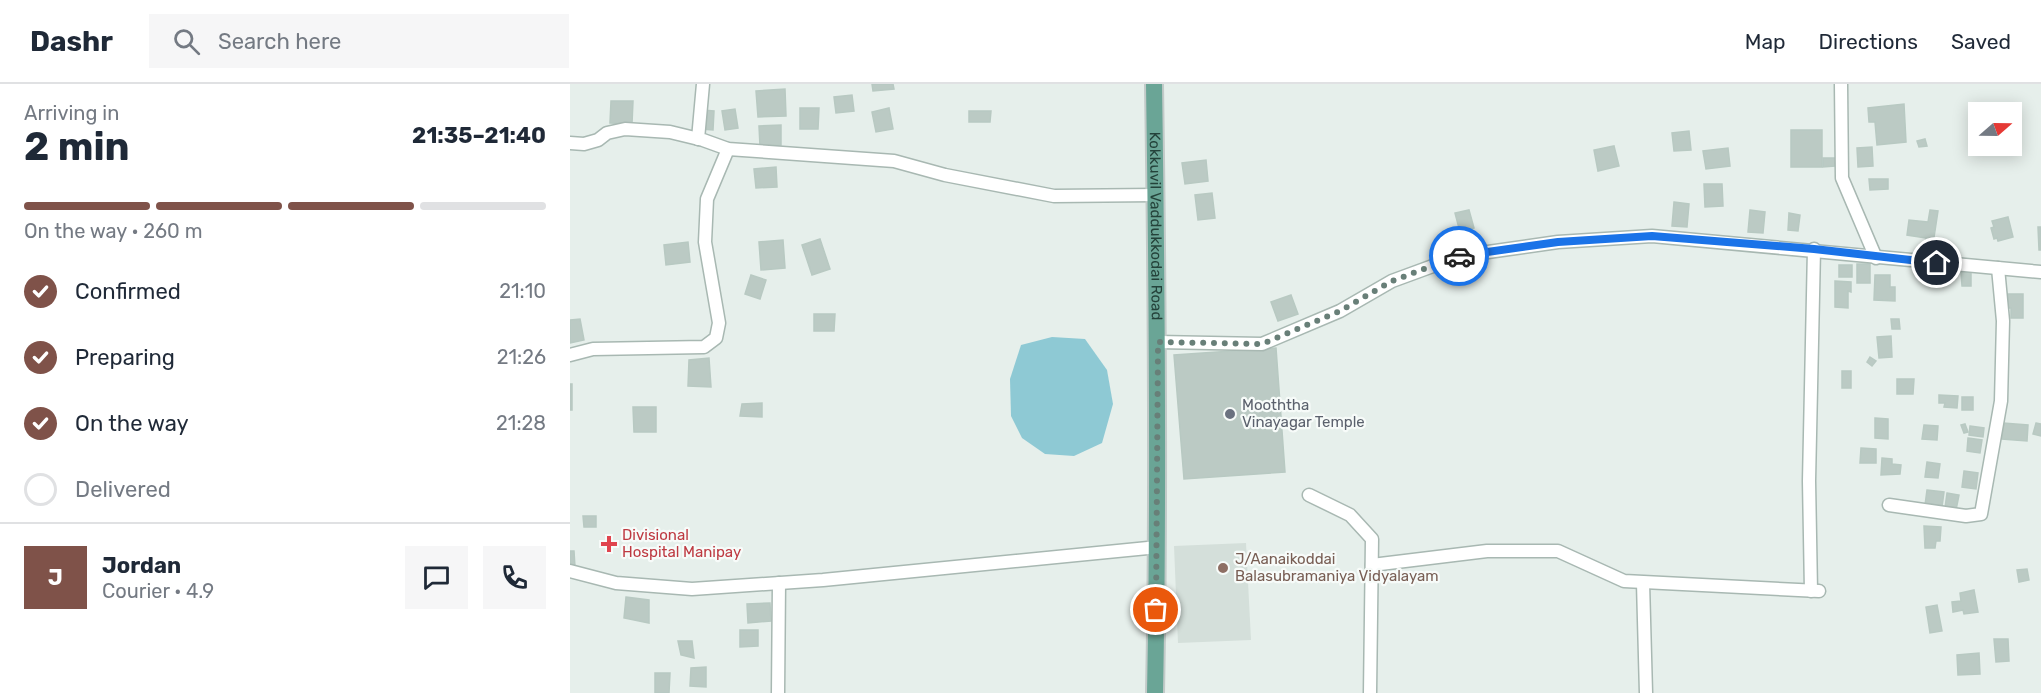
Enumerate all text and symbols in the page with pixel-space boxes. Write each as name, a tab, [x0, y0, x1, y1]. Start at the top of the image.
search box	[149, 14, 569, 68]
text: Dashr	[30, 25, 113, 58]
icon: search	[170, 25, 203, 58]
text: Search here	[218, 28, 341, 55]
text: Map	[1745, 29, 1786, 54]
text: Directions	[1819, 29, 1918, 54]
text: Saved	[1951, 29, 2011, 54]
text: Arriving in	[24, 101, 119, 125]
north arrow	[1968, 102, 2022, 156]
map controls	[1968, 102, 2022, 156]
text: 21:35–21:40	[412, 122, 546, 149]
text: 2 min	[24, 124, 130, 170]
street label: Kokkuvil Vaddukkodai Road	[1146, 132, 1166, 320]
text: On the way · 260 m	[24, 219, 202, 243]
courier	[1429, 226, 1489, 286]
pin	[1911, 237, 1962, 288]
icon: car	[1443, 240, 1476, 273]
icon: home	[1920, 246, 1953, 279]
icon: check	[24, 275, 57, 308]
text: Confirmed	[75, 278, 181, 305]
text: 21:10	[499, 279, 546, 303]
icon: check	[24, 341, 57, 374]
text: Preparing	[75, 344, 175, 371]
text: 21:26	[497, 345, 546, 369]
place label: Mooththa Vinayagar Temple	[1242, 396, 1365, 431]
icon: check	[24, 407, 57, 440]
marker: Mooththa Vinayagar Temple	[1223, 407, 1237, 421]
text: On the way	[75, 410, 189, 437]
text: 21:28	[496, 411, 546, 435]
text: Delivered	[75, 476, 171, 503]
place label: Divisional Hospital Manipay	[622, 526, 741, 561]
marker: Divisional Hospital Manipay	[600, 535, 618, 553]
button: chat	[405, 546, 468, 609]
button: phone	[483, 546, 546, 609]
place label: J/Aanaikoddai Balasubramaniya Vidyalayam	[1235, 550, 1439, 585]
text: Jordan	[102, 552, 181, 579]
marker: J/Aanaikoddai Balasubramaniya Vidyalayam	[1216, 561, 1230, 575]
text: J	[48, 564, 63, 591]
text: Courier · 4.9	[102, 579, 214, 603]
pin	[1130, 584, 1181, 635]
icon: bag	[1139, 593, 1172, 626]

